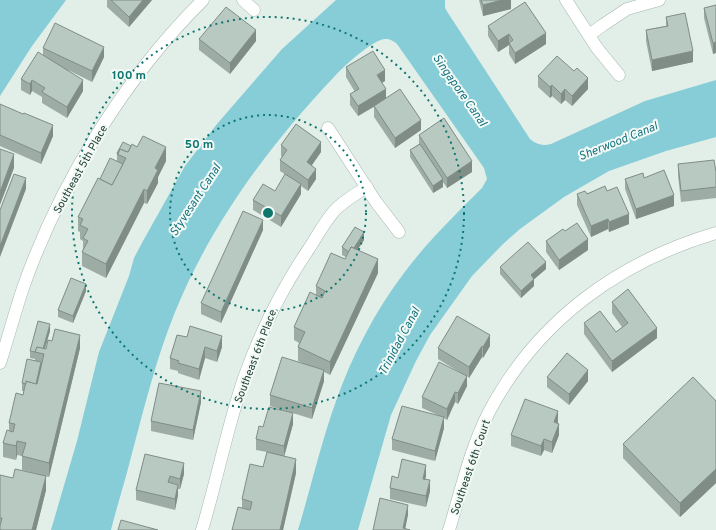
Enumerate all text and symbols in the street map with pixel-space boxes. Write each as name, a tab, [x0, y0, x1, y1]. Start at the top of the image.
water label: Singapore Canal	[428, 51, 491, 131]
text: 100 m	[112, 68, 146, 84]
water label: Sherwood Canal	[576, 118, 661, 165]
street label: Southeast 5th Place	[51, 123, 111, 216]
text: 50 m	[185, 137, 213, 153]
water label: Styvesant Canal	[166, 160, 226, 240]
centre of rings	[261, 206, 275, 220]
water label: Trinidad Canal	[375, 304, 425, 378]
street label: Southeast 6th Place	[232, 308, 280, 405]
street label: Southeast 6th Court	[448, 418, 494, 517]

